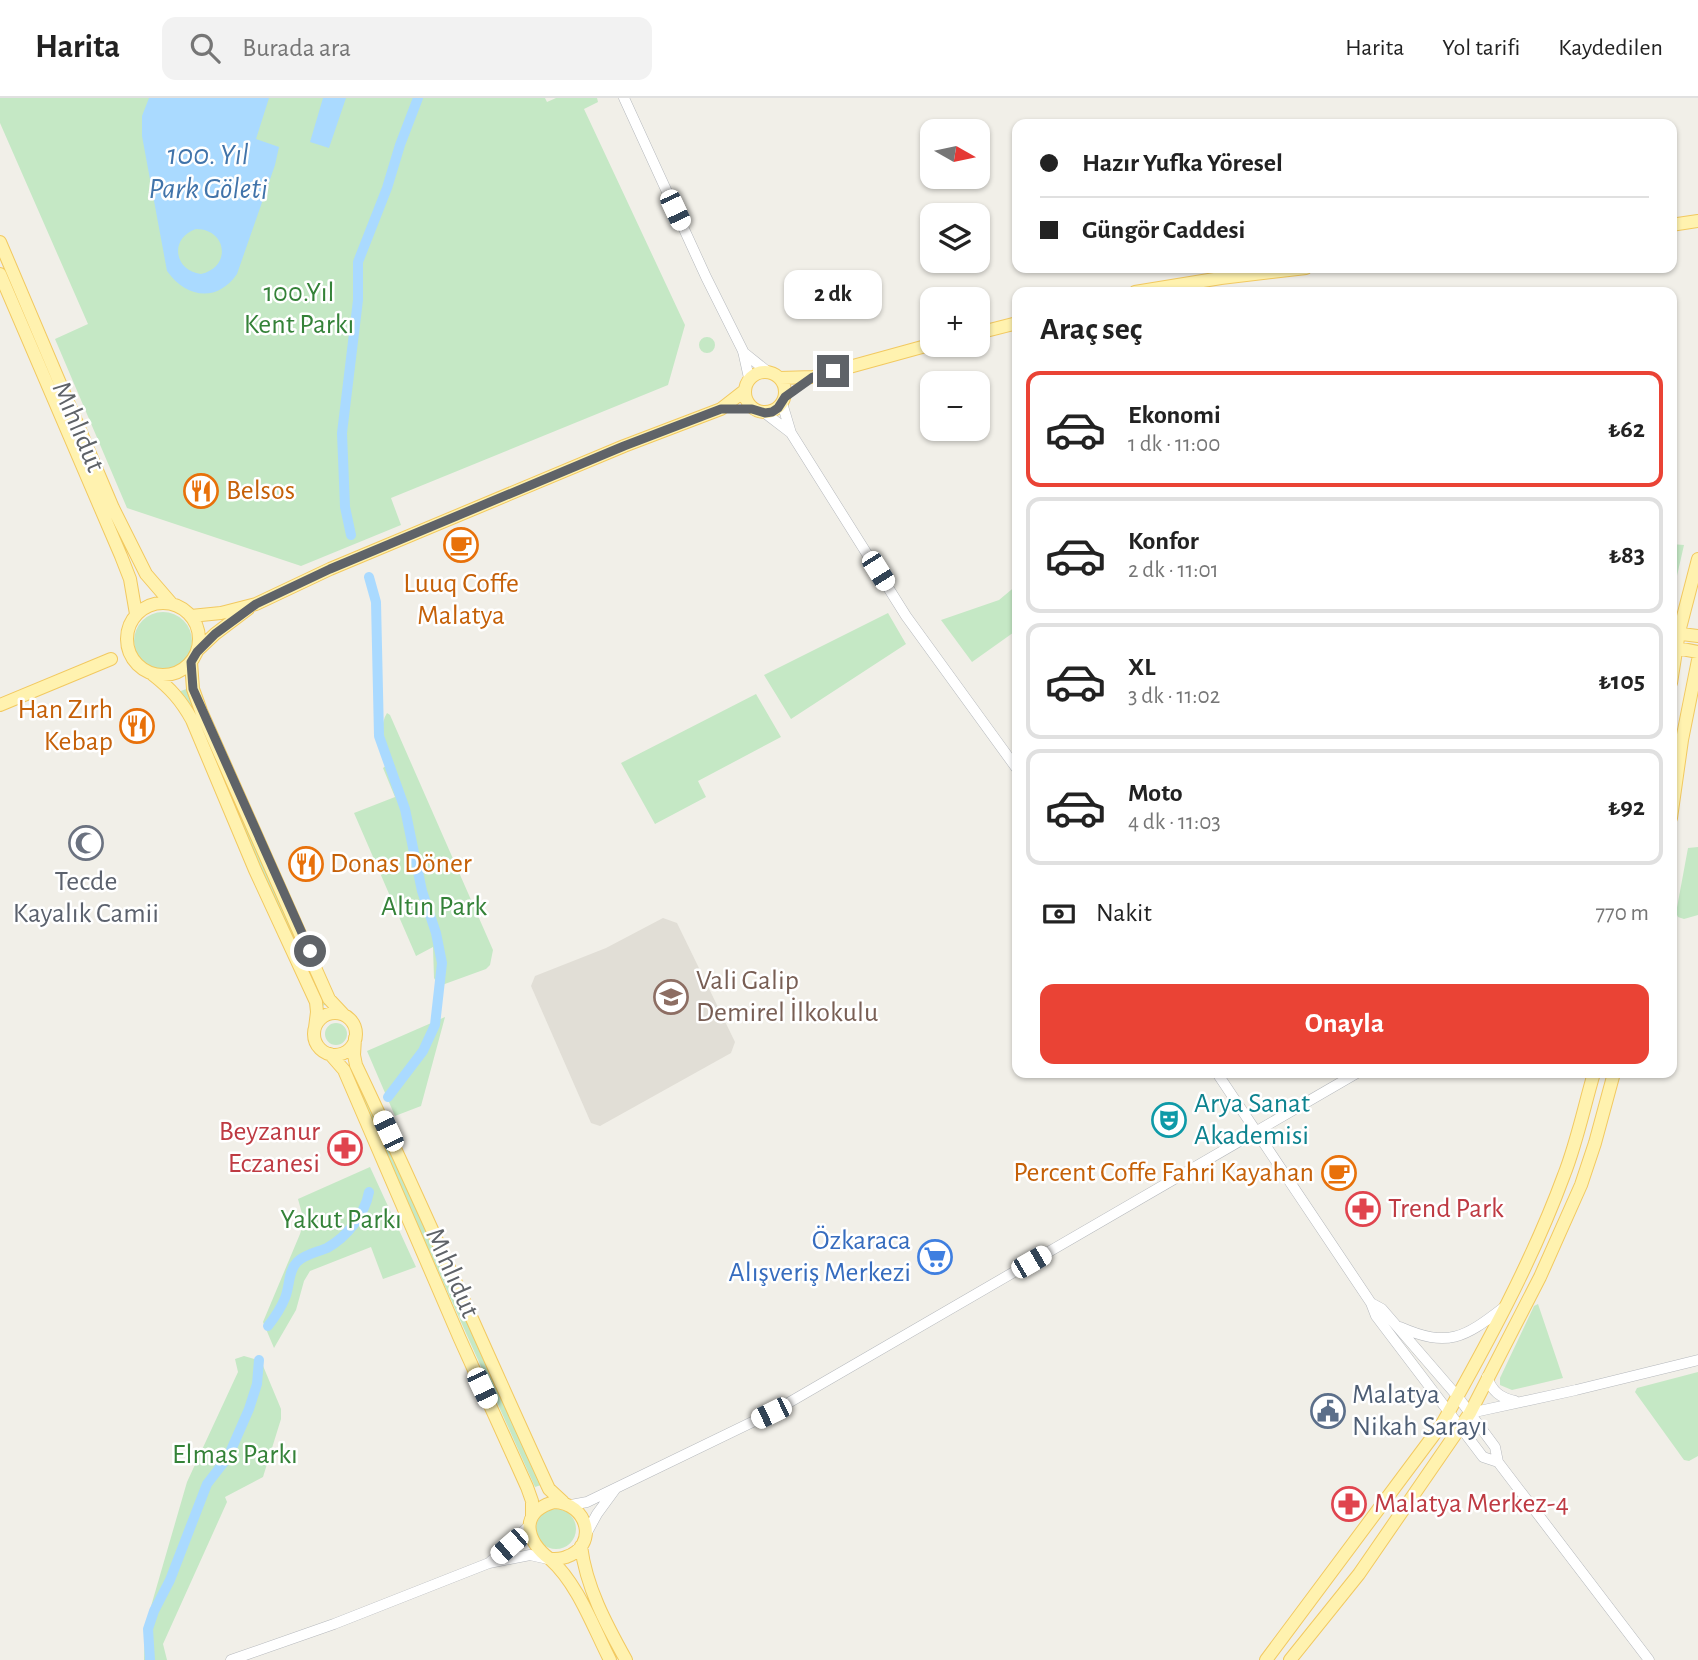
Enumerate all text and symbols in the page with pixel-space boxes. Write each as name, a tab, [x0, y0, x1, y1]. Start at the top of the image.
search box	[162, 17, 652, 80]
icon: search	[186, 29, 224, 67]
text: Harita	[35, 31, 120, 64]
text: Burada ara	[242, 35, 351, 61]
text: Harita	[1345, 36, 1404, 60]
text: Yol tarifi	[1442, 36, 1520, 60]
text: Kaydedilen	[1558, 36, 1663, 60]
north arrow	[920, 119, 990, 189]
map controls	[920, 119, 990, 441]
water label: 100. Yıl Park Göleti	[148, 140, 268, 204]
text: Hazır Yufka Yöresel	[1082, 150, 1283, 176]
car	[657, 187, 694, 233]
button: layers	[920, 203, 990, 273]
text: Güngör Caddesi	[1082, 217, 1245, 243]
callout: 2 dk	[784, 270, 882, 318]
park label: 100.Yıl Kent Parkı	[244, 279, 354, 339]
text: 2 dk	[814, 283, 852, 306]
button: +	[920, 287, 990, 357]
text: Araç seç	[1040, 313, 1142, 345]
route end	[817, 355, 849, 387]
button: −	[920, 371, 990, 441]
street label: Mıhlıdut	[47, 378, 109, 476]
icon: car	[1044, 398, 1107, 461]
text: Ekonomi	[1128, 402, 1221, 428]
text: ₺62	[1608, 416, 1645, 442]
text: 1 dk · 11:00	[1128, 433, 1220, 456]
restaurant icon: Belsos	[182, 472, 220, 510]
place label: Belsos	[226, 477, 295, 505]
icon: car	[1044, 524, 1107, 587]
cafe icon: Luuq Coffe Malatya	[442, 526, 480, 564]
text: Konfor	[1128, 528, 1199, 554]
text: ₺83	[1609, 542, 1645, 568]
car	[858, 548, 899, 594]
text: 2 dk · 11:01	[1128, 559, 1219, 582]
place label: Luuq Coffe Malatya	[403, 570, 519, 630]
icon: car	[1044, 650, 1107, 713]
text: XL	[1128, 654, 1155, 680]
text: ₺105	[1599, 668, 1645, 694]
text: 3 dk · 11:02	[1128, 685, 1220, 708]
place label: Han Zırh Kebap	[17, 696, 113, 756]
restaurant icon: Han Zırh Kebap	[118, 707, 156, 745]
icon: car	[1044, 776, 1107, 839]
text: Moto	[1128, 780, 1183, 806]
text: ₺92	[1608, 794, 1645, 820]
text: 4 dk · 11:03	[1128, 811, 1221, 834]
mosque icon: Tecde Kayalık Camii	[67, 824, 105, 862]
restaurant icon: Donas Döner	[287, 845, 325, 883]
place label: Donas Döner	[330, 850, 472, 878]
place label: Tecde Kayalık Camii	[13, 868, 159, 928]
park label: Altın Park	[381, 893, 487, 921]
icon: cash	[1040, 895, 1078, 933]
text: Nakit	[1096, 900, 1152, 926]
text: 770 m	[1595, 902, 1649, 925]
route start	[294, 935, 326, 967]
place label: Vali Galip Demirel İlkokulu	[696, 967, 878, 1027]
school or university icon: Vali Galip Demirel İlkokulu	[652, 978, 690, 1016]
button: Onayla	[1040, 984, 1649, 1064]
place label: Arya Sanat Akademisi	[1194, 1090, 1310, 1150]
theatre icon: Arya Sanat Akademisi	[1150, 1101, 1188, 1139]
car	[370, 1108, 407, 1154]
place label: Beyzanur Eczanesi	[219, 1118, 320, 1178]
pharmacy icon: Beyzanur Eczanesi	[326, 1129, 364, 1167]
cafe icon: Percent Coffe Fahri Kayahan	[1320, 1154, 1358, 1192]
place label: Percent Coffe Fahri Kayahan	[1013, 1159, 1314, 1187]
pharmacy icon: Trend Park	[1344, 1190, 1382, 1228]
place label: Trend Park	[1388, 1195, 1504, 1223]
park label: Yakut Parkı	[280, 1206, 402, 1234]
street label: Mıhlıdut	[420, 1224, 484, 1322]
place label: Özkaraca Alışveriş Merkezi	[729, 1225, 911, 1287]
supermarket icon: Özkaraca Alışveriş Merkezi	[916, 1238, 954, 1276]
car	[1008, 1242, 1055, 1282]
car	[464, 1365, 501, 1411]
place label: Malatya Nikah Sarayı	[1352, 1381, 1488, 1441]
public building icon: Malatya Nikah Sarayı	[1309, 1392, 1347, 1430]
car	[748, 1394, 795, 1432]
park label: Elmas Parkı	[172, 1441, 298, 1469]
pharmacy icon: Malatya Merkez-4	[1330, 1485, 1368, 1523]
place label: Malatya Merkez-4	[1374, 1490, 1569, 1518]
car	[487, 1524, 532, 1568]

